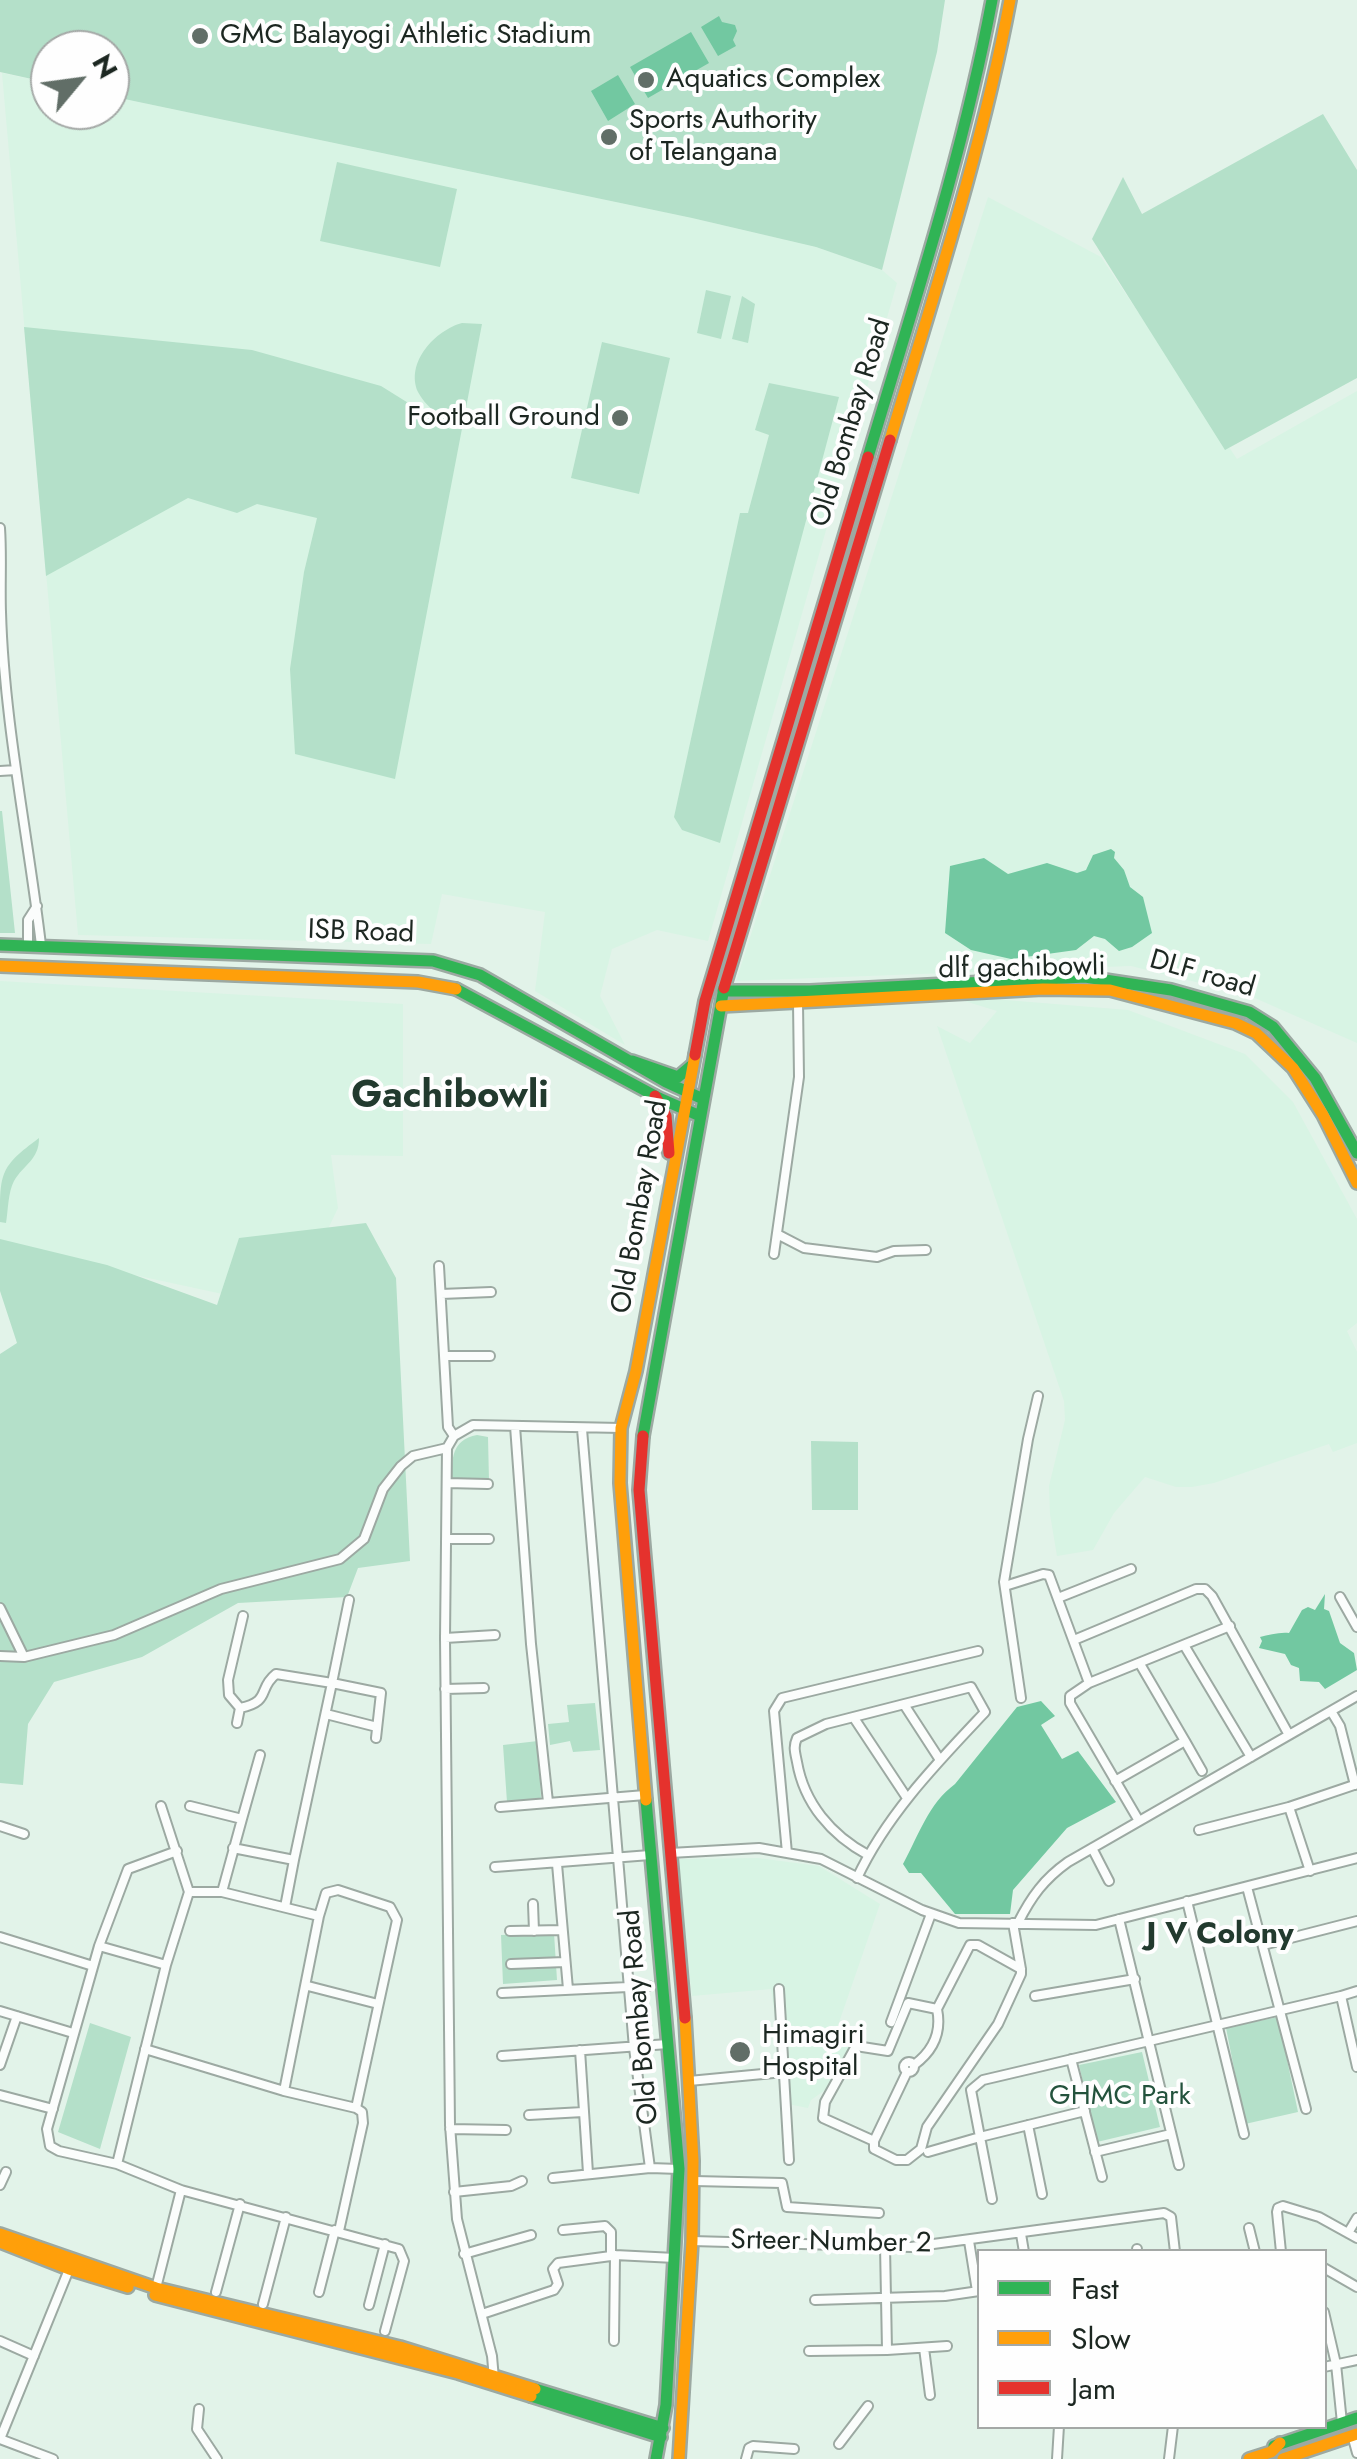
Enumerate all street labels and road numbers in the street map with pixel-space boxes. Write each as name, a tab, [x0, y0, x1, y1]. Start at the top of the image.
street label: Old Bombay Road	[804, 315, 900, 531]
street label: ISB Road	[307, 914, 415, 952]
street label: DLF road	[1145, 944, 1259, 1006]
street label: dlf gachibowli	[938, 951, 1106, 987]
street label: Old Bombay Road	[606, 1098, 676, 1316]
street label: Old Bombay Road	[615, 1908, 667, 2126]
street label: Srteer Number 2	[730, 2224, 932, 2262]

